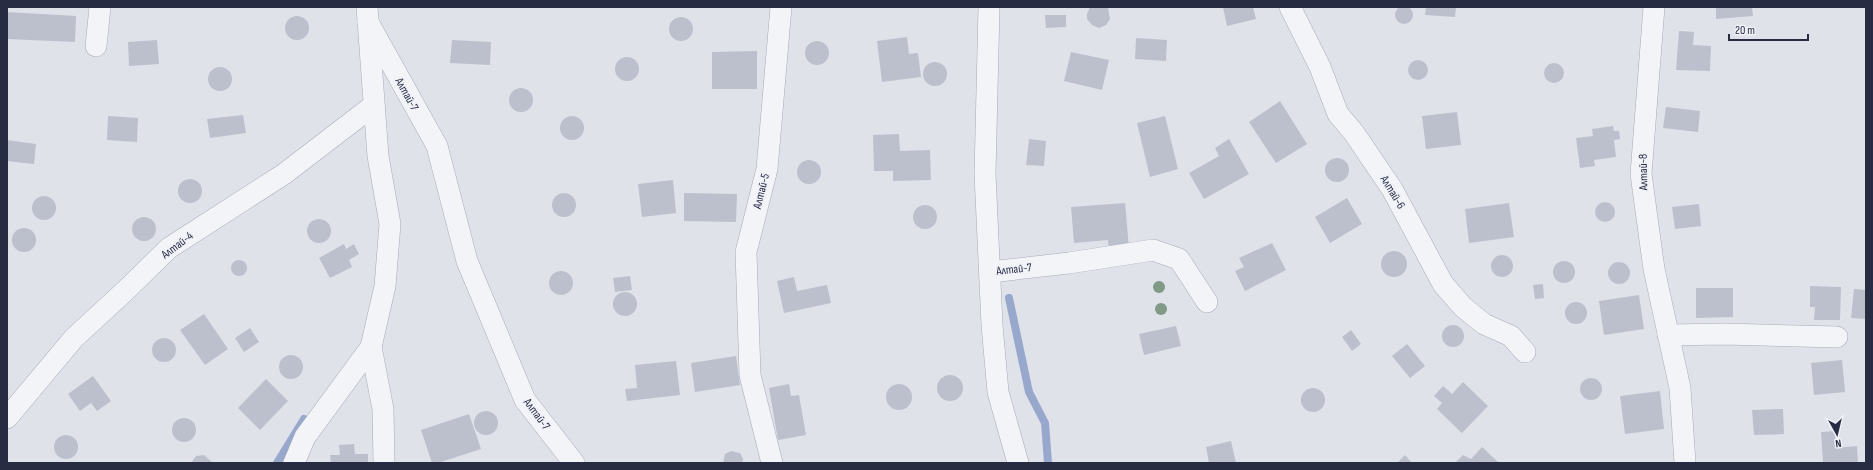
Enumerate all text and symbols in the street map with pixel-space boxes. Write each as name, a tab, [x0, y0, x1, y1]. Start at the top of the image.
scale bar	[1729, 16, 1808, 42]
text: 20 m	[1735, 23, 1755, 38]
street label: Алтай-7	[391, 74, 422, 114]
street label: Алтай-8	[1636, 154, 1651, 191]
street label: Алтай-5	[750, 172, 773, 211]
street label: Алтай-6	[1376, 172, 1408, 212]
street label: Алтай-4	[158, 229, 196, 263]
street label: Алтай-7	[995, 260, 1033, 279]
street label: Алтай-7	[519, 395, 553, 433]
north arrow	[1817, 414, 1857, 454]
text: N	[1834, 437, 1842, 450]

